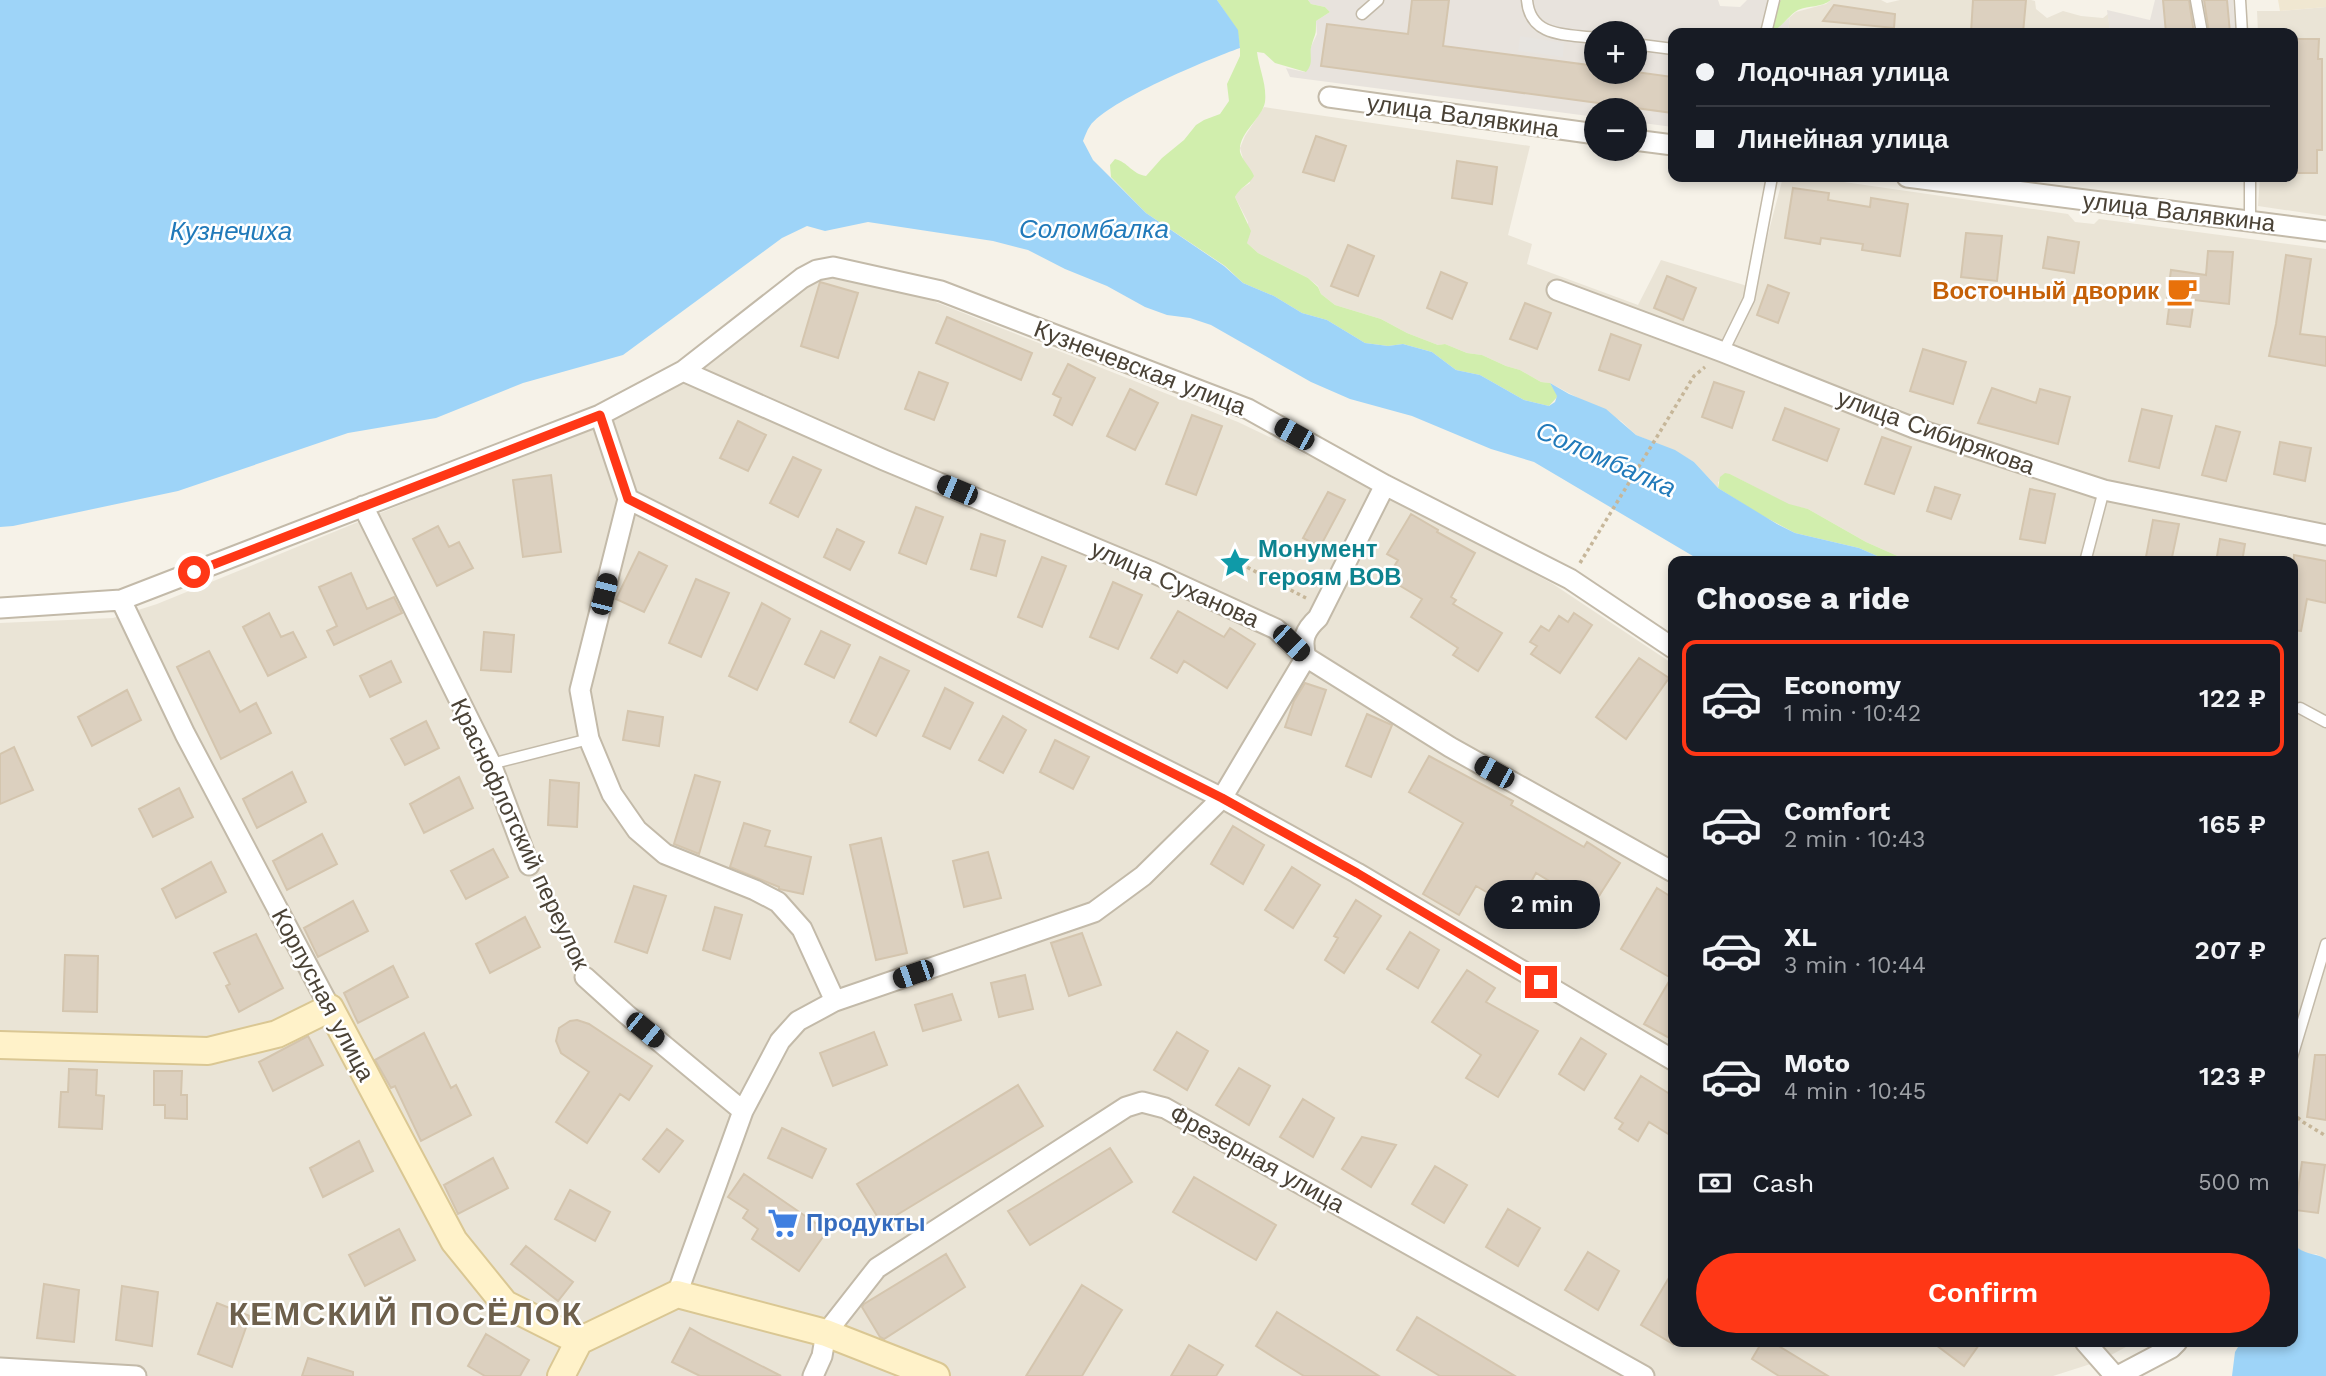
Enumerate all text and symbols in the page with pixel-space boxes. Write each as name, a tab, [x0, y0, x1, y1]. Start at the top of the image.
map controls	[1584, 21, 1647, 161]
button: +	[1584, 21, 1647, 84]
text: Лодочная улица	[1738, 57, 1949, 87]
street label: улица Валявкина	[1365, 89, 1562, 143]
button: −	[1584, 98, 1647, 161]
text: Линейная улица	[1738, 124, 1949, 154]
street label: улица Валявкина	[2081, 186, 2278, 238]
water label: Соломбалка	[1019, 214, 1169, 244]
water label: Кузнечиха	[170, 216, 292, 246]
cafe icon: Восточный дворик	[2165, 274, 2199, 308]
place label: Восточный дворик	[1932, 277, 2160, 305]
street label: Кузнечевская улица	[1030, 315, 1250, 422]
street label: улица Сибирякова	[1833, 383, 2039, 481]
car	[1271, 415, 1318, 453]
water label: Соломбалка	[1531, 415, 1681, 503]
car	[934, 472, 981, 508]
street label: улица Суханова	[1087, 534, 1264, 634]
place label: Монумент героям ВОВ	[1258, 535, 1402, 591]
place icon: Монумент героям ВОВ	[1218, 546, 1252, 580]
route start	[178, 556, 210, 588]
car	[589, 571, 620, 617]
text: Choose a ride	[1696, 579, 1910, 617]
car	[1269, 621, 1314, 665]
icon: car	[1700, 667, 1763, 730]
text: Economy	[1784, 670, 1901, 700]
text: 122 ₽	[2199, 683, 2266, 713]
street label: Краснофлотский переулок	[445, 694, 595, 975]
text: 1 min · 10:42	[1784, 700, 1921, 727]
car	[1471, 753, 1518, 791]
icon: car	[1700, 793, 1763, 856]
text: Comfort	[1784, 796, 1890, 826]
text: 165 ₽	[2199, 809, 2266, 839]
text: 2 min · 10:43	[1784, 826, 1926, 853]
callout: 2 min	[1483, 880, 1599, 930]
text: 2 min	[1510, 891, 1574, 918]
street label: Корпусная улица	[266, 904, 381, 1087]
icon: car	[1700, 919, 1763, 982]
text: XL	[1784, 922, 1817, 952]
text: 207 ₽	[2195, 935, 2266, 965]
text: 3 min · 10:44	[1784, 952, 1926, 979]
car	[890, 957, 937, 991]
route end	[1525, 966, 1557, 998]
car	[623, 1009, 668, 1051]
icon: car	[1700, 1045, 1763, 1108]
text: Moto	[1784, 1048, 1850, 1078]
text: 123 ₽	[2199, 1061, 2266, 1091]
text: 4 min · 10:45	[1784, 1078, 1926, 1105]
street label: Фрезерная улица	[1165, 1099, 1350, 1219]
icon: cash	[1696, 1164, 1734, 1202]
text: Cash	[1752, 1168, 1814, 1198]
text: 500 m	[2198, 1169, 2270, 1196]
supermarket icon: Продукты	[766, 1206, 800, 1240]
place label: Продукты	[806, 1209, 925, 1237]
button: Confirm	[1696, 1253, 2270, 1333]
district label: КЕМСКИЙ ПОСЁЛОК	[229, 1295, 583, 1333]

